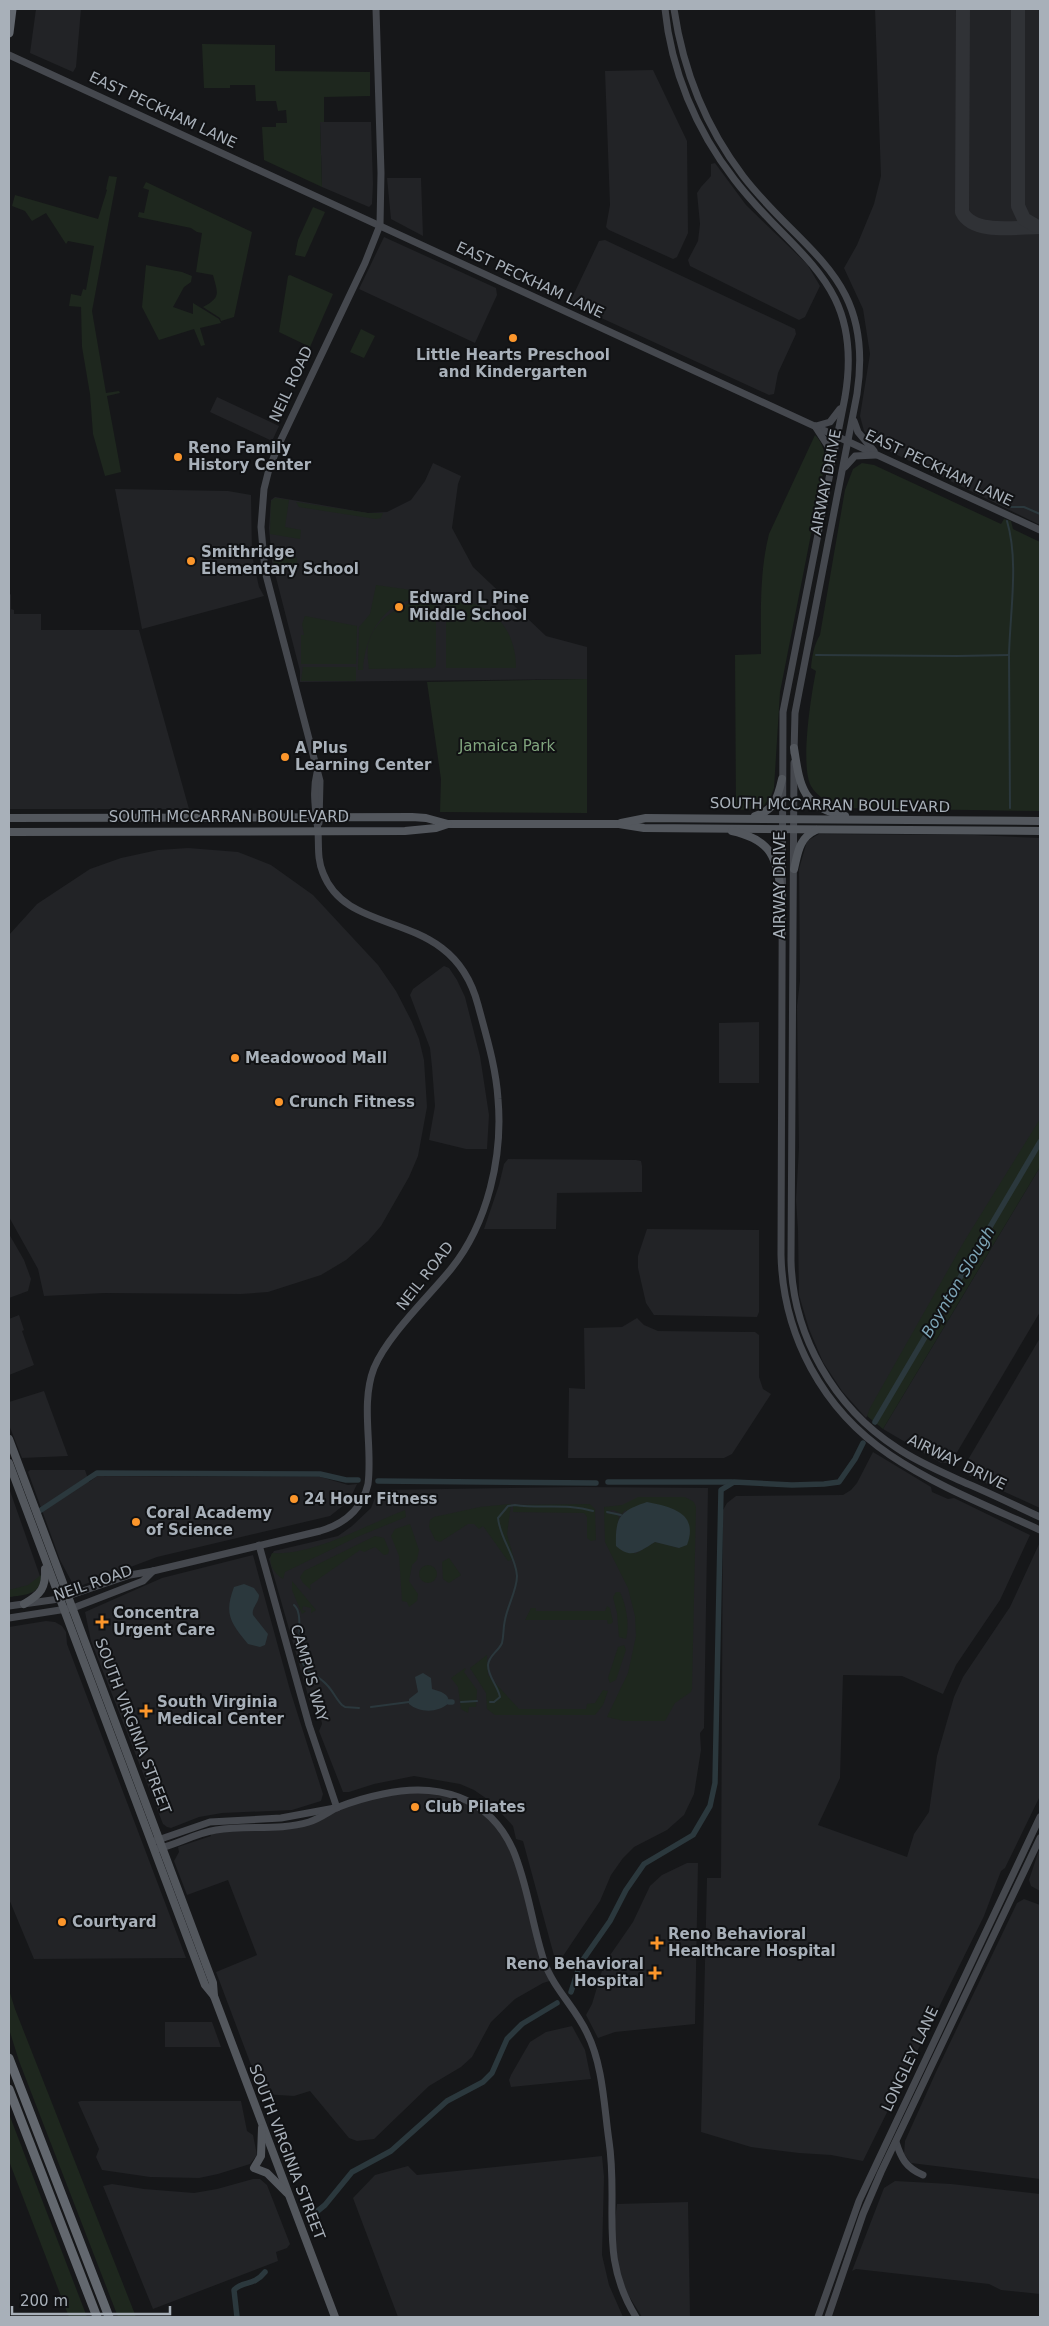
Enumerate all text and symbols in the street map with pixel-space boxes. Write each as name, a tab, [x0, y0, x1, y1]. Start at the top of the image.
street label: EAST PECKHAM LANE	[86, 68, 240, 152]
street label: EAST PECKHAM LANE	[453, 238, 607, 322]
marker: Little Hearts Preschool and Kindergarten	[507, 332, 519, 344]
street label: NEIL ROAD	[266, 343, 316, 425]
place label: Little Hearts Preschool and Kindergarten	[416, 346, 610, 381]
street label: EAST PECKHAM LANE	[862, 426, 1016, 510]
street label: AIRWAY DRIVE	[807, 427, 845, 537]
place label: Reno Family History Center	[188, 439, 312, 474]
marker: Reno Family History Center	[172, 451, 184, 463]
place label: Smithridge Elementary School	[201, 543, 359, 578]
marker: Smithridge Elementary School	[185, 555, 197, 567]
place label: Edward L Pine Middle School	[409, 589, 529, 624]
marker: Edward L Pine Middle School	[393, 601, 405, 613]
park label: Jamaica Park	[458, 737, 555, 755]
place label: A Plus Learning Center	[295, 739, 432, 774]
marker: A Plus Learning Center	[279, 751, 291, 763]
street label: SOUTH MCCARRAN BOULEVARD	[710, 794, 950, 816]
street label: SOUTH MCCARRAN BOULEVARD	[109, 808, 349, 826]
street label: AIRWAY DRIVE	[771, 831, 789, 939]
place label: Meadowood Mall	[245, 1049, 387, 1067]
marker: Meadowood Mall	[229, 1052, 241, 1064]
place label: Crunch Fitness	[289, 1093, 415, 1111]
marker: Crunch Fitness	[273, 1096, 285, 1108]
water label: Boynton Slough	[917, 1223, 999, 1341]
street label: NEIL ROAD	[393, 1238, 457, 1314]
street label: AIRWAY DRIVE	[905, 1430, 1009, 1494]
place label: 24 Hour Fitness	[304, 1490, 438, 1508]
marker: 24 Hour Fitness	[288, 1493, 300, 1505]
place label: Coral Academy of Science	[146, 1504, 272, 1539]
marker: Coral Academy of Science	[130, 1516, 142, 1528]
street label: NEIL ROAD	[51, 1561, 135, 1605]
place label: Concentra Urgent Care	[113, 1604, 215, 1639]
marker: Concentra Urgent Care	[95, 1615, 109, 1629]
street label: CAMPUS WAY	[287, 1622, 332, 1724]
street label: SOUTH VIRGINIA STREET	[91, 1636, 175, 1817]
place label: South Virginia Medical Center	[157, 1693, 285, 1728]
marker: South Virginia Medical Center	[139, 1704, 153, 1718]
place label: Club Pilates	[425, 1798, 526, 1816]
marker: Club Pilates	[409, 1801, 421, 1813]
place label: Courtyard	[72, 1913, 157, 1931]
marker: Courtyard	[56, 1916, 68, 1928]
place label: Reno Behavioral Healthcare Hospital	[668, 1925, 836, 1960]
marker: Reno Behavioral Healthcare Hospital	[650, 1936, 664, 1950]
place label: Reno Behavioral Hospital	[506, 1955, 644, 1990]
marker: Reno Behavioral Hospital	[648, 1966, 662, 1980]
street label: LONGLEY LANE	[878, 2004, 942, 2114]
street label: SOUTH VIRGINIA STREET	[245, 2062, 329, 2243]
scale bar	[12, 2284, 170, 2316]
text: 200 m	[20, 2292, 68, 2310]

